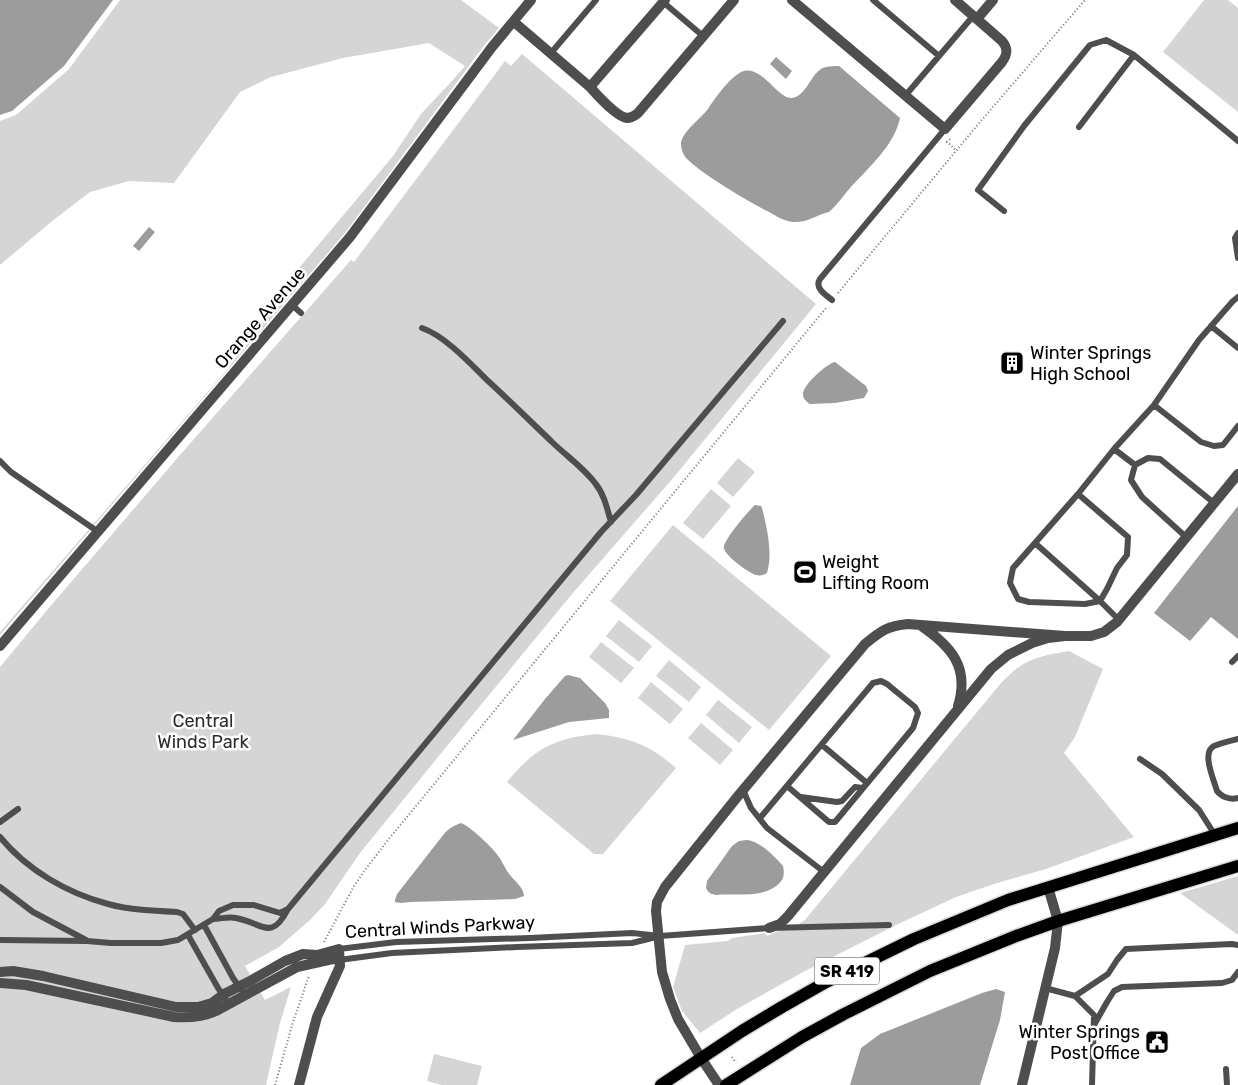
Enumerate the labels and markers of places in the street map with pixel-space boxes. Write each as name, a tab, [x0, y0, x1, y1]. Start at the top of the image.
place label: Winter Springs High School	[1030, 342, 1151, 385]
building icon: Winter Springs High School	[999, 350, 1025, 376]
place label: Weight Lifting Room	[822, 551, 929, 594]
sports icon: Weight Lifting Room	[792, 559, 818, 585]
place label: Winter Springs Post Office	[1019, 1021, 1140, 1064]
public building icon: Winter Springs Post Office	[1144, 1029, 1170, 1055]

